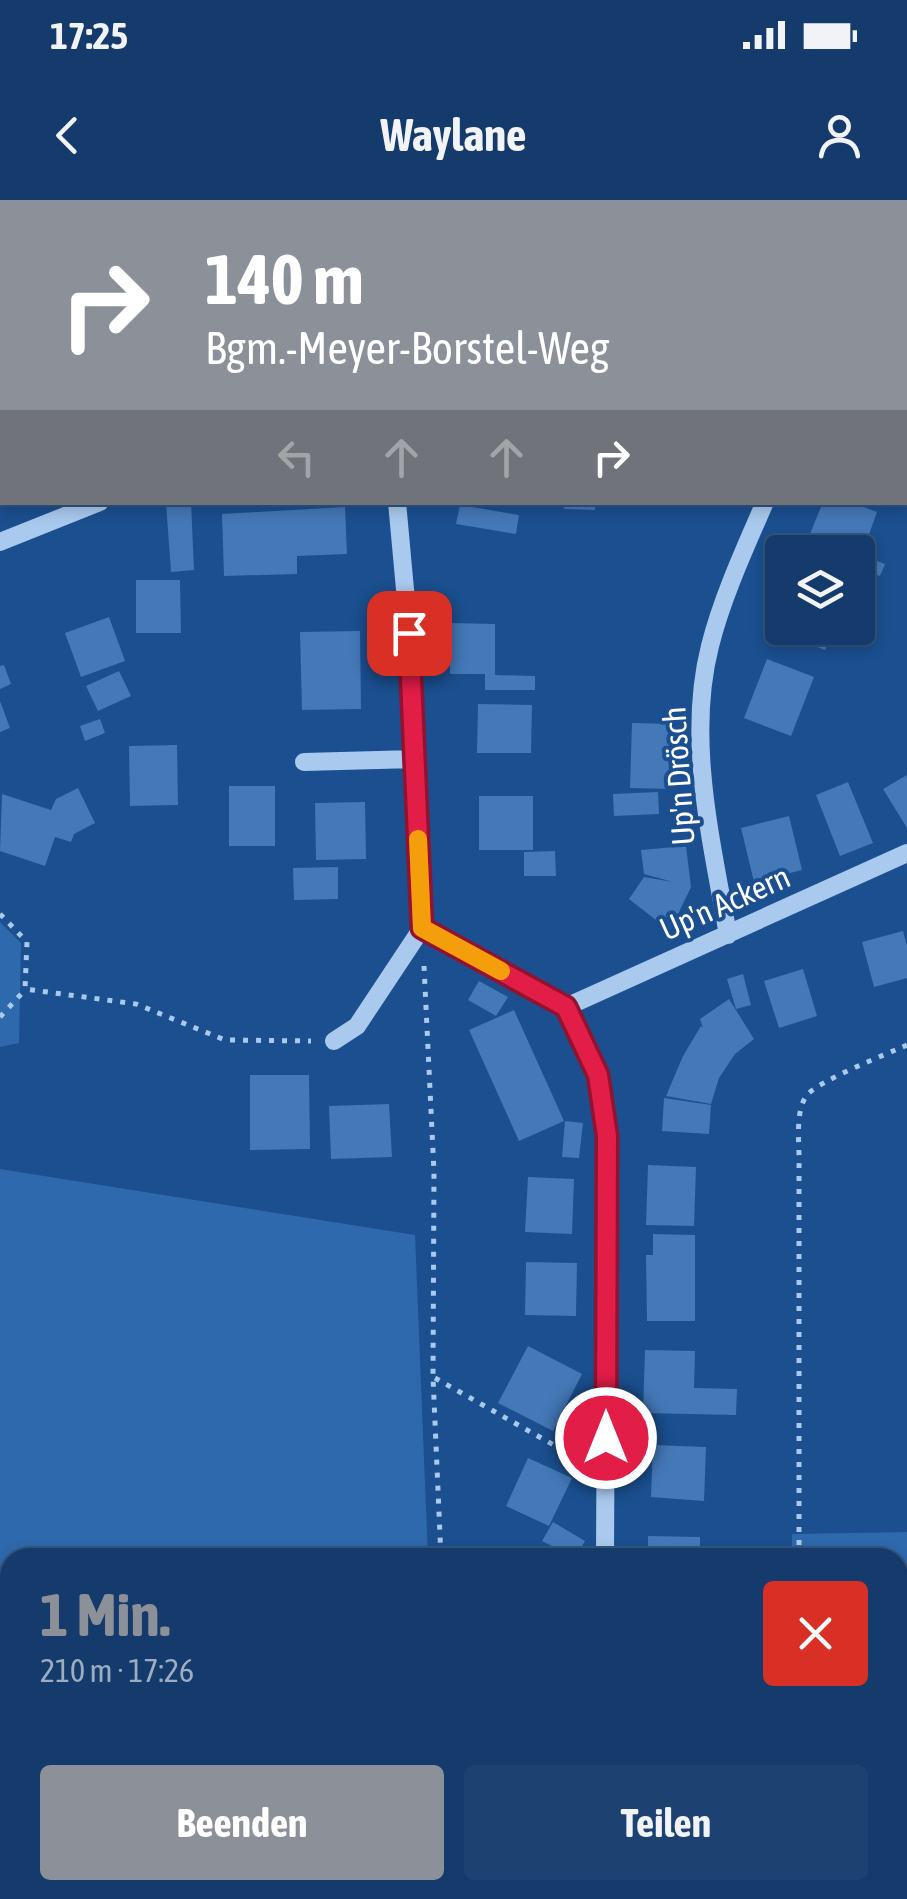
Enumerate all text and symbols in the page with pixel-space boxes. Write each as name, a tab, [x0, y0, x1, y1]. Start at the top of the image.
text: 17:25	[50, 14, 128, 57]
icon: back	[40, 108, 95, 163]
icon: person	[812, 108, 867, 163]
text: Waylane	[381, 109, 526, 161]
text: 140 m	[205, 239, 364, 319]
icon: right	[40, 240, 170, 370]
text: Bgm.-Meyer-Borstel-Weg	[205, 322, 609, 374]
icon: left	[269, 430, 324, 485]
icon: ahead	[374, 430, 429, 485]
icon: ahead	[479, 430, 534, 485]
icon: right	[584, 430, 639, 485]
map controls	[765, 535, 875, 645]
button: layers	[765, 535, 875, 645]
pin	[367, 591, 452, 676]
icon: arrive	[382, 606, 437, 661]
street label: Up'n Drösch	[655, 705, 702, 847]
street label: Up'n Ackern	[654, 858, 796, 948]
position arrow	[554, 1386, 658, 1490]
text: 1 Min.	[40, 1580, 170, 1649]
button: close	[763, 1581, 868, 1686]
text: 210 m · 17:26	[40, 1652, 194, 1689]
button: Beenden	[40, 1765, 444, 1880]
button: Teilen	[464, 1765, 868, 1880]

